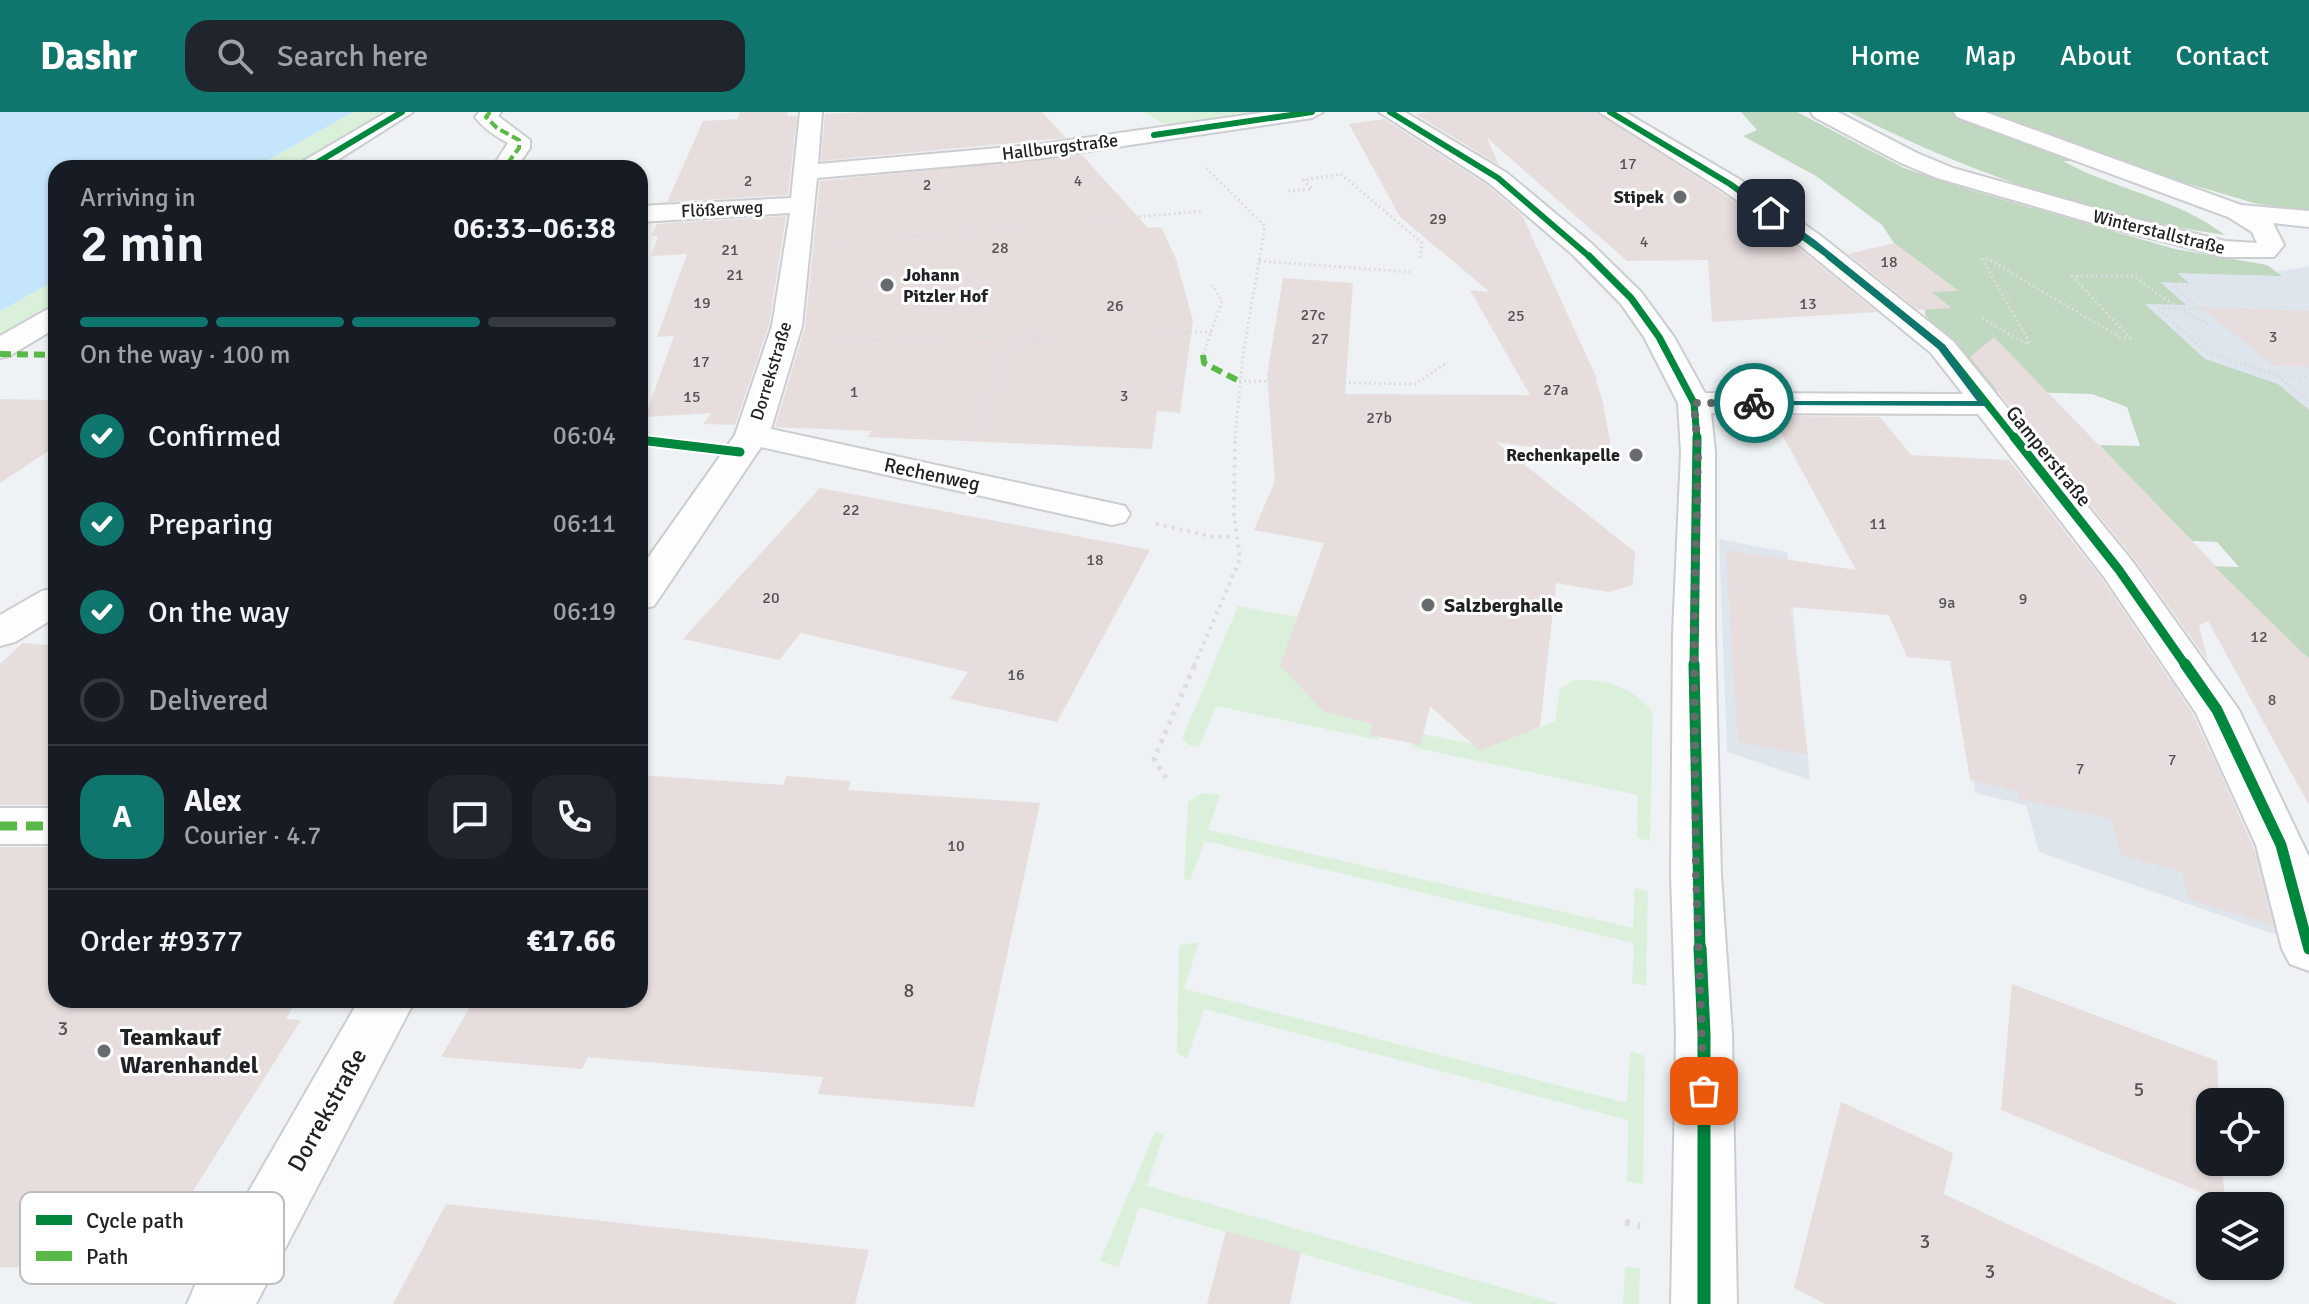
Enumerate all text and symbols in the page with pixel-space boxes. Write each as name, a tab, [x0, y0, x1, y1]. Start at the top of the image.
search box	[185, 20, 745, 92]
text: Dashr	[40, 33, 137, 80]
icon: search	[213, 34, 257, 78]
text: Search here	[277, 38, 428, 75]
text: Home	[1851, 39, 1920, 73]
text: Map	[1964, 39, 2016, 73]
text: About	[2060, 39, 2132, 73]
text: Contact	[2176, 39, 2269, 73]
street label: Hallburgstraße	[1001, 129, 1119, 165]
house number: 17	[1619, 154, 1637, 174]
house number: 2	[744, 171, 752, 191]
house number: 4	[1074, 171, 1083, 191]
house number: 2	[923, 175, 931, 195]
pin	[1737, 179, 1805, 247]
text: Arriving in	[80, 182, 196, 214]
place label: Stipek	[1614, 186, 1665, 208]
marker: Stipek	[1671, 188, 1689, 206]
icon: home	[1749, 191, 1793, 235]
street label: Flößerweg	[680, 196, 764, 222]
street label: Winterstallstraße	[2091, 205, 2227, 259]
house number: 29	[1429, 209, 1447, 229]
text: 06:33–06:38	[453, 210, 616, 247]
text: 2 min	[80, 212, 205, 276]
house number: 4	[1640, 232, 1649, 252]
house number: 28	[991, 238, 1009, 258]
house number: 21	[721, 240, 739, 260]
house number: 18	[1880, 252, 1898, 272]
place label: Johann Pitzler Hof	[903, 264, 989, 307]
house number: 21	[726, 265, 744, 285]
marker: Johann Pitzler Hof	[878, 276, 896, 294]
house number: 19	[693, 293, 711, 313]
house number: 13	[1799, 294, 1817, 314]
house number: 26	[1106, 296, 1124, 316]
house number: 27c	[1301, 305, 1325, 325]
house number: 25	[1507, 306, 1525, 326]
street label: Dorrekstraße	[746, 319, 796, 423]
house number: 3	[2269, 327, 2277, 347]
house number: 27	[1311, 329, 1329, 349]
text: On the way · 100 m	[80, 339, 290, 371]
house number: 17	[692, 352, 710, 372]
courier	[1714, 363, 1794, 443]
house number: 27a	[1543, 380, 1569, 400]
icon: bike	[1732, 381, 1776, 425]
house number: 1	[850, 382, 858, 402]
house number: 3	[1120, 386, 1128, 406]
house number: 15	[683, 387, 701, 407]
street label: Gamperstraße	[2000, 401, 2097, 512]
house number: 27b	[1366, 408, 1392, 428]
icon: check	[80, 414, 124, 458]
text: Confirmed	[148, 418, 281, 455]
text: 06:04	[553, 420, 616, 452]
place label: Rechenkapelle	[1506, 444, 1620, 466]
marker: Rechenkapelle	[1627, 446, 1645, 464]
street label: Rechenweg	[882, 452, 982, 497]
house number: 22	[842, 500, 860, 520]
icon: check	[80, 502, 124, 546]
text: Preparing	[148, 506, 273, 543]
text: 06:11	[553, 508, 616, 540]
house number: 11	[1869, 514, 1887, 534]
house number: 18	[1086, 550, 1104, 570]
house number: 20	[762, 588, 780, 608]
house number: 9	[2019, 589, 2027, 609]
icon: check	[80, 590, 124, 634]
place label: Salzberghalle	[1444, 593, 1563, 618]
house number: 9a	[1939, 593, 1955, 613]
text: On the way	[148, 594, 289, 631]
text: 06:19	[553, 596, 616, 628]
marker: Salzberghalle	[1419, 596, 1437, 614]
house number: 12	[2250, 627, 2268, 647]
house number: 16	[1007, 665, 1025, 685]
text: Delivered	[148, 682, 269, 719]
house number: 8	[2268, 690, 2276, 710]
house number: 7	[2168, 750, 2176, 770]
house number: 7	[2076, 759, 2084, 779]
button: chat	[428, 775, 512, 859]
button: phone	[532, 775, 616, 859]
text: Alex	[184, 783, 241, 820]
text: A	[112, 799, 132, 836]
text: Courier · 4.7	[184, 820, 321, 852]
house number: 10	[947, 836, 965, 856]
text: Order #9377	[80, 923, 243, 960]
text: €17.66	[526, 923, 616, 960]
house number: 8	[904, 978, 914, 1003]
house number: 3	[58, 1016, 68, 1041]
place label: Teamkauf Warenhandel	[120, 1022, 259, 1080]
marker: Teamkauf Warenhandel	[95, 1042, 113, 1060]
street label: Dorrekstraße	[281, 1043, 373, 1177]
pin	[1670, 1057, 1738, 1125]
icon: bag	[1682, 1069, 1726, 1113]
house number: 5	[2134, 1077, 2144, 1102]
map controls	[2196, 1088, 2284, 1280]
button: locate	[2196, 1088, 2284, 1176]
legend	[20, 1192, 284, 1284]
button: layers	[2196, 1192, 2284, 1280]
text: Cycle path	[86, 1207, 184, 1234]
house number: 3	[1920, 1229, 1930, 1254]
text: Path	[86, 1243, 129, 1270]
house number: 3	[1985, 1259, 1995, 1284]

